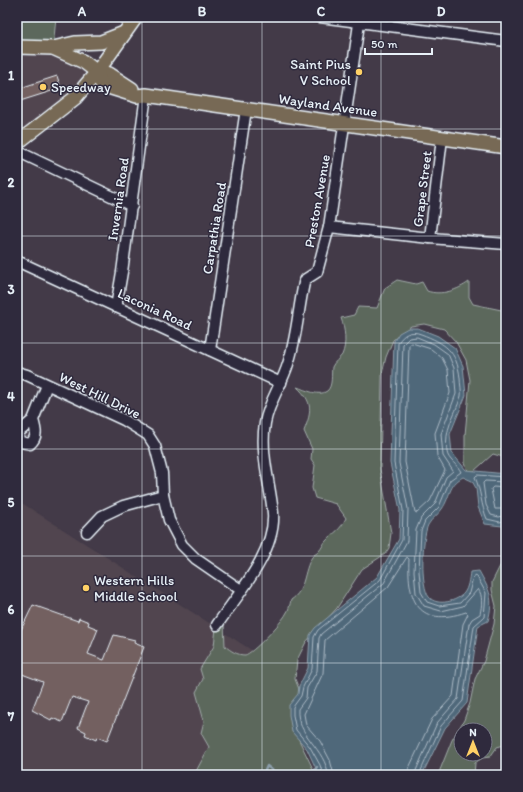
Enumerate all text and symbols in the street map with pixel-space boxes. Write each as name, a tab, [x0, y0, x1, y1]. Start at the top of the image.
text: A	[77, 4, 87, 19]
text: B	[198, 4, 207, 19]
text: C	[317, 4, 326, 19]
text: D	[437, 4, 446, 19]
scale bar	[365, 30, 432, 56]
text: 50 m	[371, 37, 397, 51]
place label: Saint Pius V School	[290, 56, 351, 89]
marker: Saint Pius V School	[354, 67, 364, 77]
text: 1	[8, 68, 14, 83]
place label: Speedway	[51, 79, 111, 96]
marker: Speedway	[38, 82, 48, 92]
street label: Wayland Avenue	[278, 90, 379, 121]
street label: Grape Street	[409, 150, 436, 228]
street label: Preston Avenue	[301, 153, 334, 249]
street label: Invernia Road	[104, 156, 133, 242]
text: 2	[8, 175, 15, 190]
street label: Carpathia Road	[199, 181, 230, 275]
text: 3	[7, 282, 15, 297]
street label: Laconia Road	[115, 285, 195, 334]
street label: West Hill Drive	[56, 368, 144, 423]
text: 4	[7, 389, 15, 404]
text: 5	[8, 495, 15, 510]
place label: Western Hills Middle School	[94, 572, 177, 605]
marker: Western Hills Middle School	[81, 583, 91, 593]
text: 6	[8, 602, 15, 617]
text: 7	[7, 709, 15, 724]
north arrow	[453, 722, 493, 762]
text: N	[469, 726, 477, 739]

